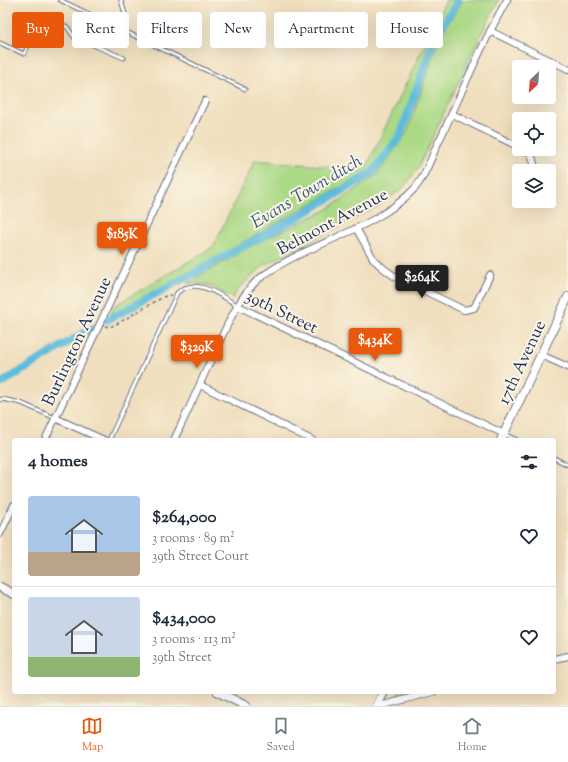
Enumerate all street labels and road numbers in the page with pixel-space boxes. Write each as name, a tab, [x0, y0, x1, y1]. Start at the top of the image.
street label: Belmont Avenue	[273, 183, 393, 262]
street label: Burlington Avenue	[37, 273, 118, 410]
street label: 39th Street	[241, 285, 322, 341]
street label: 17th Avenue	[493, 317, 553, 409]

